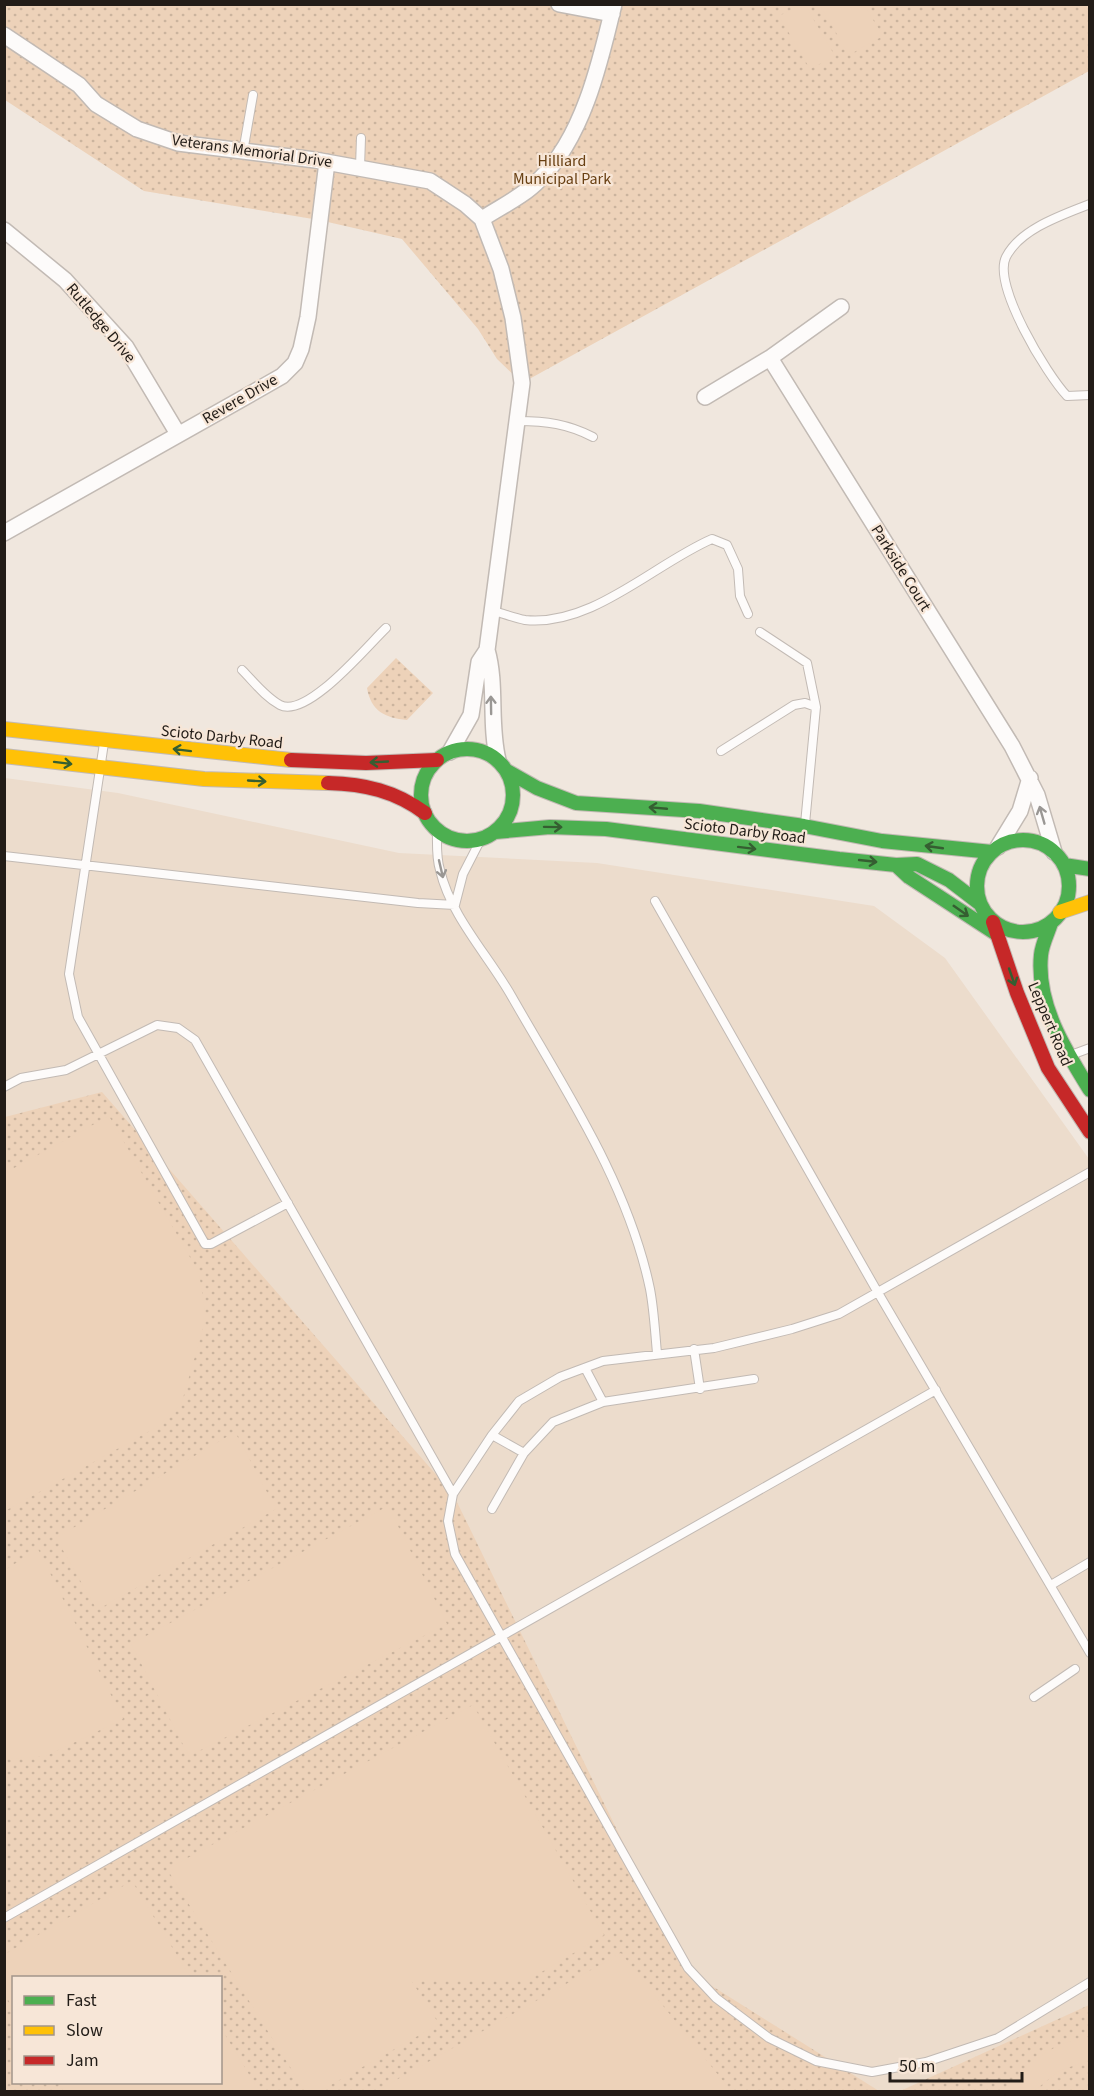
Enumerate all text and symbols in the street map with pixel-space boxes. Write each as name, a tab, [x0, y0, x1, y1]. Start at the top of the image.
street label: Veterans Memorial Drive	[170, 129, 334, 173]
park label: Hilliard Municipal Park	[513, 150, 611, 190]
street label: Rutledge Drive	[61, 278, 141, 368]
street label: Revere Drive	[198, 369, 282, 429]
street label: Parkside Court	[866, 521, 937, 616]
one-way arrow	[485, 696, 497, 716]
street label: Scioto Darby Road	[160, 720, 284, 754]
one-way arrow	[173, 744, 192, 755]
one-way arrow	[369, 757, 389, 768]
one-way arrow	[52, 758, 72, 769]
one-way arrow	[246, 776, 266, 787]
one-way arrow	[649, 802, 669, 813]
one-way arrow	[1036, 806, 1048, 825]
street label: Scioto Darby Road	[683, 813, 807, 849]
one-way arrow	[543, 821, 563, 833]
one-way arrow	[925, 841, 945, 852]
one-way arrow	[737, 842, 756, 853]
one-way arrow	[857, 856, 877, 867]
one-way arrow	[436, 858, 447, 878]
one-way arrow	[952, 905, 969, 917]
one-way arrow	[1007, 967, 1018, 986]
street label: Leppert Road	[1022, 978, 1078, 1070]
legend	[12, 1976, 222, 2084]
text: Fast	[66, 1988, 97, 2013]
text: Slow	[66, 2018, 103, 2043]
scale bar	[890, 2045, 1022, 2083]
text: Jam	[66, 2048, 99, 2073]
text: 50 m	[899, 2054, 935, 2079]

